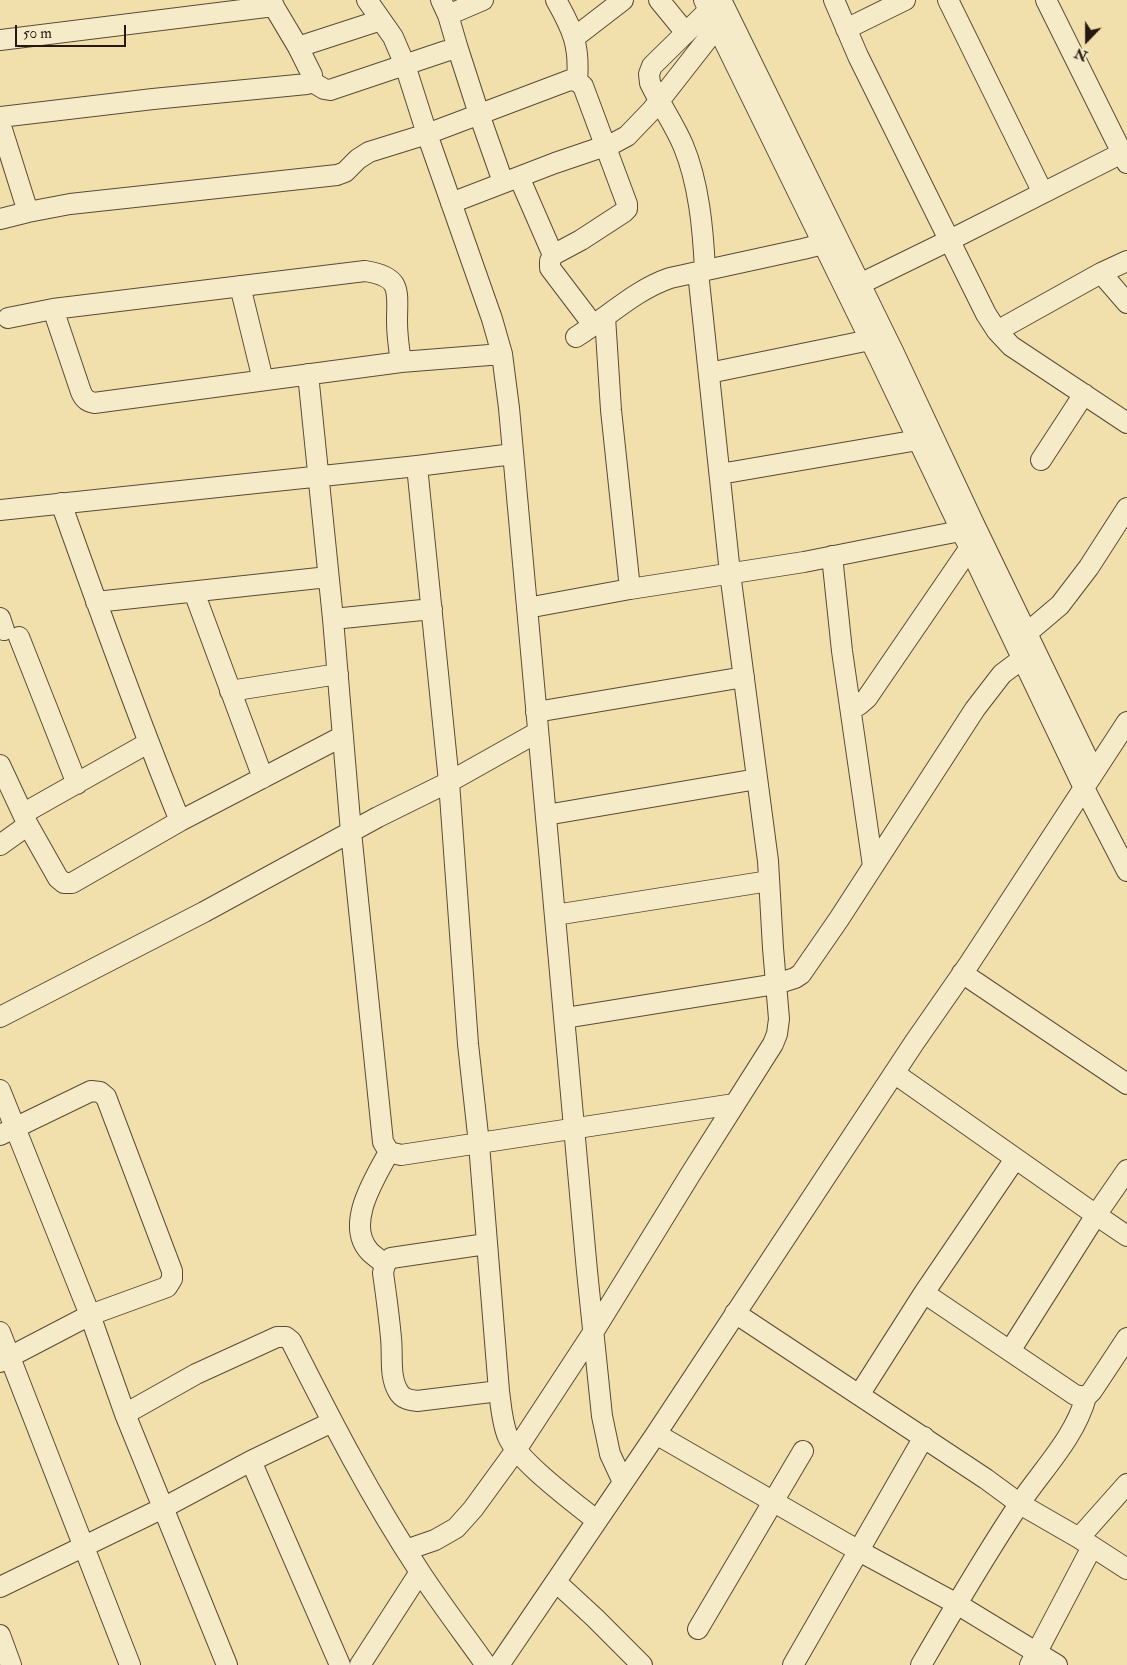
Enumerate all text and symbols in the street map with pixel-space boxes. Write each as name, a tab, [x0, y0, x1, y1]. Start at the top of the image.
scale bar	[18, 15, 129, 47]
north arrow	[1062, 15, 1112, 65]
text: 50 m	[23, 24, 52, 43]
text: N	[1072, 44, 1090, 65]

